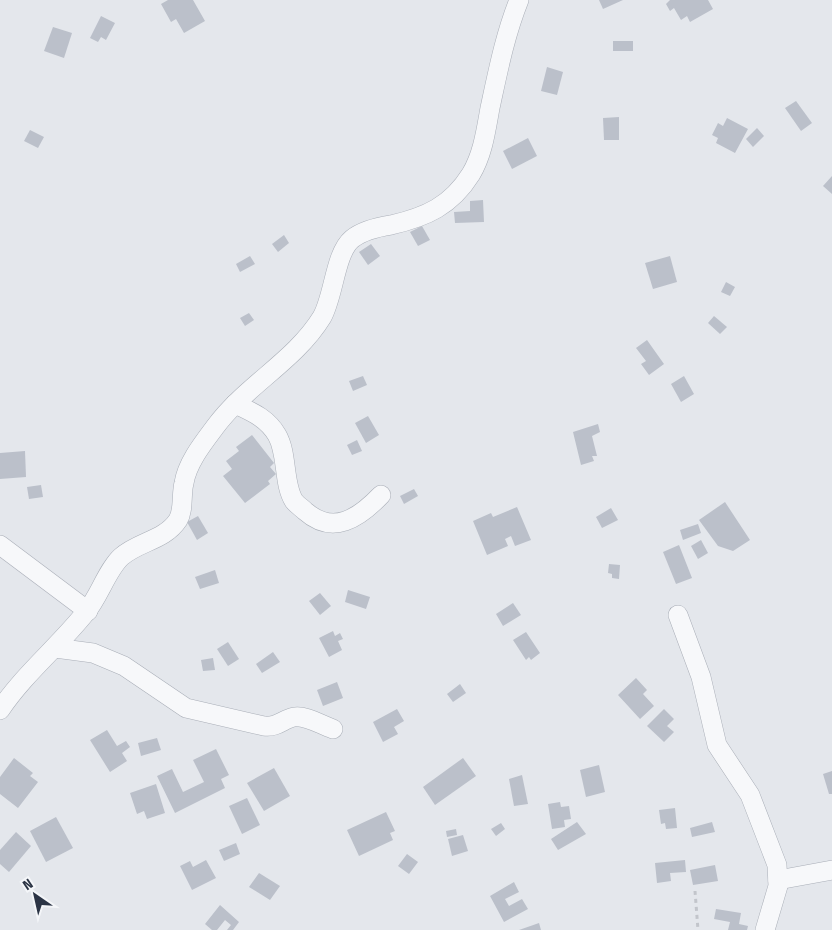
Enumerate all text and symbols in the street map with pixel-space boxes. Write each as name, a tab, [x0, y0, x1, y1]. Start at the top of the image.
north arrow	[10, 870, 60, 920]
text: N	[20, 875, 36, 894]

